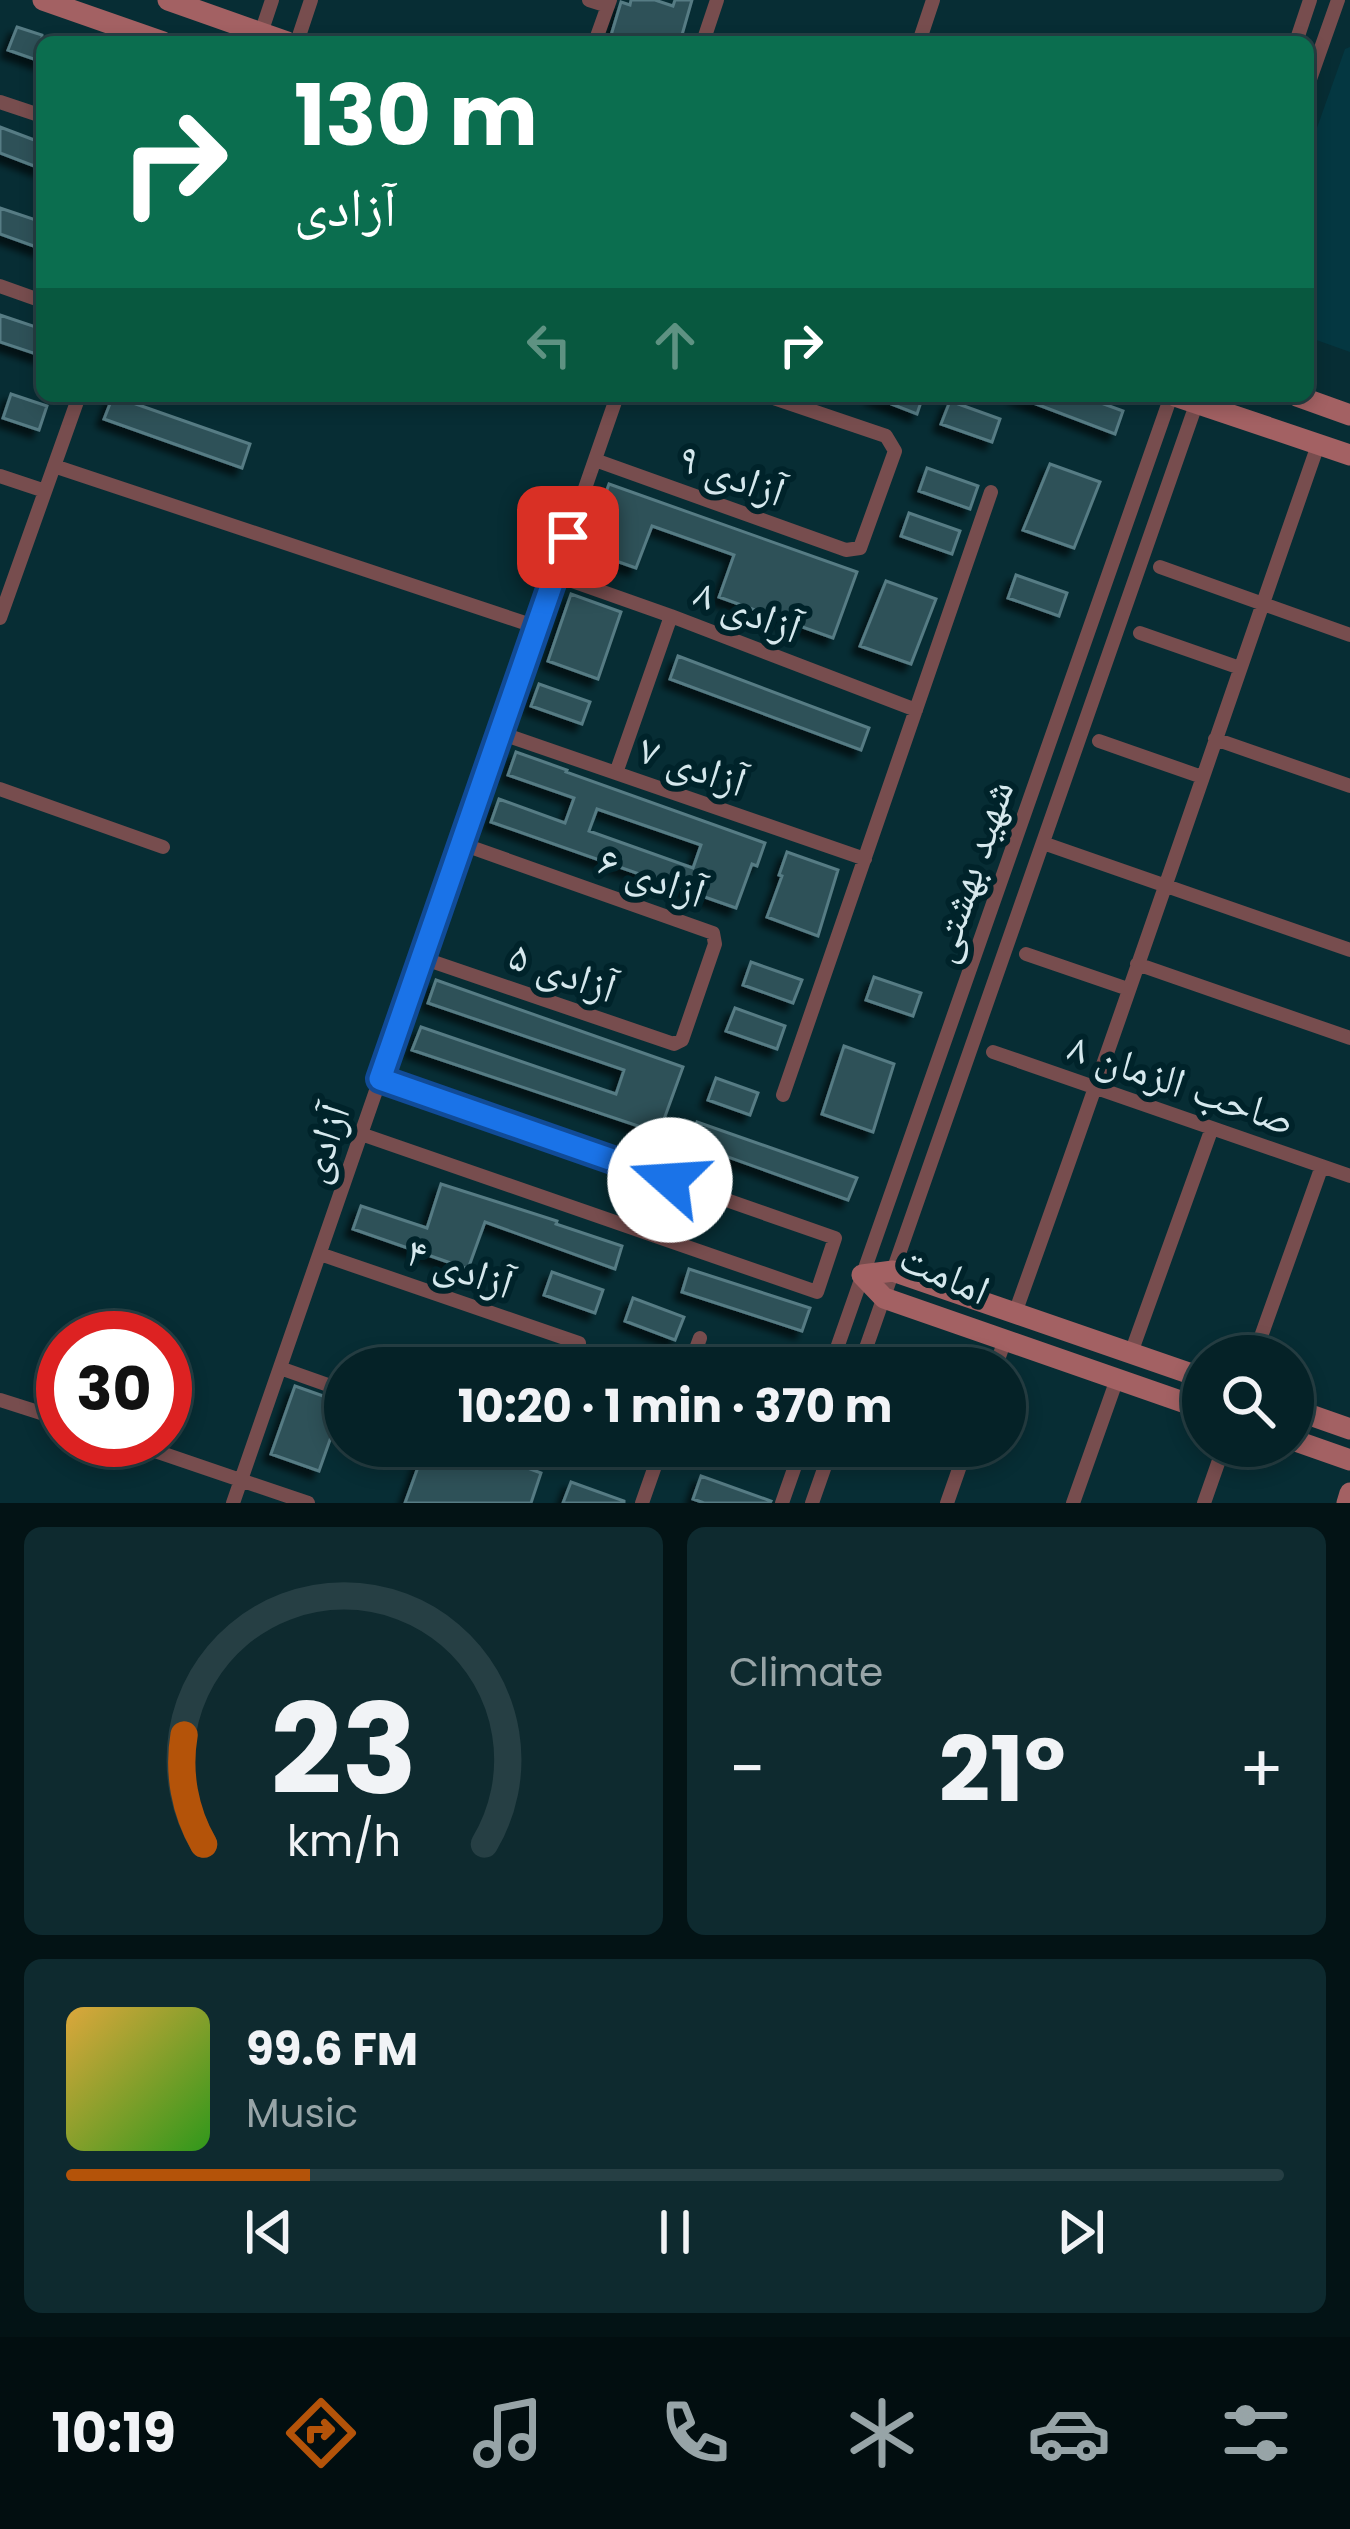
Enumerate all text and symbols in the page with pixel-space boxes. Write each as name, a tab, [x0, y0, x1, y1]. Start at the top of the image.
text: 130 m	[294, 57, 538, 174]
icon: right	[96, 84, 252, 240]
text: آزادی	[294, 169, 396, 245]
icon: left	[516, 312, 582, 378]
icon: ahead	[642, 312, 708, 378]
icon: right	[768, 312, 834, 378]
street label: آزادی ۹	[670, 428, 795, 521]
pin	[517, 486, 619, 588]
icon: arrive	[535, 504, 601, 570]
street label: آزادی ۸	[686, 563, 811, 658]
street label: آزادی ۷	[631, 720, 756, 812]
street label: شهید بهشتی	[911, 772, 1028, 970]
street label: آزادی ۶	[590, 831, 715, 923]
street label: آزادی ۵	[501, 926, 626, 1018]
street label: صاحب الزمان ۸	[1061, 1017, 1303, 1150]
street label: آزادی	[283, 1095, 365, 1190]
position arrow	[607, 1117, 733, 1243]
street label: آزادی ۴	[398, 1222, 523, 1314]
street label: امامت	[890, 1228, 999, 1319]
speed limit sign: 30	[36, 1311, 192, 1467]
map controls	[1182, 1335, 1314, 1467]
button: search	[1182, 1335, 1314, 1467]
text: 10:20 · 1 min · 370 m	[458, 1375, 892, 1438]
text: Climate	[729, 1645, 883, 1700]
text: 23	[270, 1662, 417, 1837]
text: 21°	[939, 1706, 1066, 1833]
text: −	[729, 1723, 765, 1815]
text: +	[1239, 1723, 1284, 1815]
text: km/h	[286, 1811, 401, 1871]
text: 99.6 FM	[246, 2018, 418, 2081]
text: Music	[246, 2086, 358, 2141]
icon: previous	[236, 2199, 302, 2265]
icon: pause	[642, 2199, 708, 2265]
icon: next	[1048, 2199, 1114, 2265]
icon: directions	[279, 2391, 363, 2475]
icon: music	[466, 2391, 550, 2475]
icon: phone	[653, 2391, 737, 2475]
icon: climate	[840, 2391, 924, 2475]
icon: car	[1027, 2391, 1111, 2475]
icon: filters	[1214, 2391, 1298, 2475]
text: 10:19	[52, 2395, 176, 2471]

